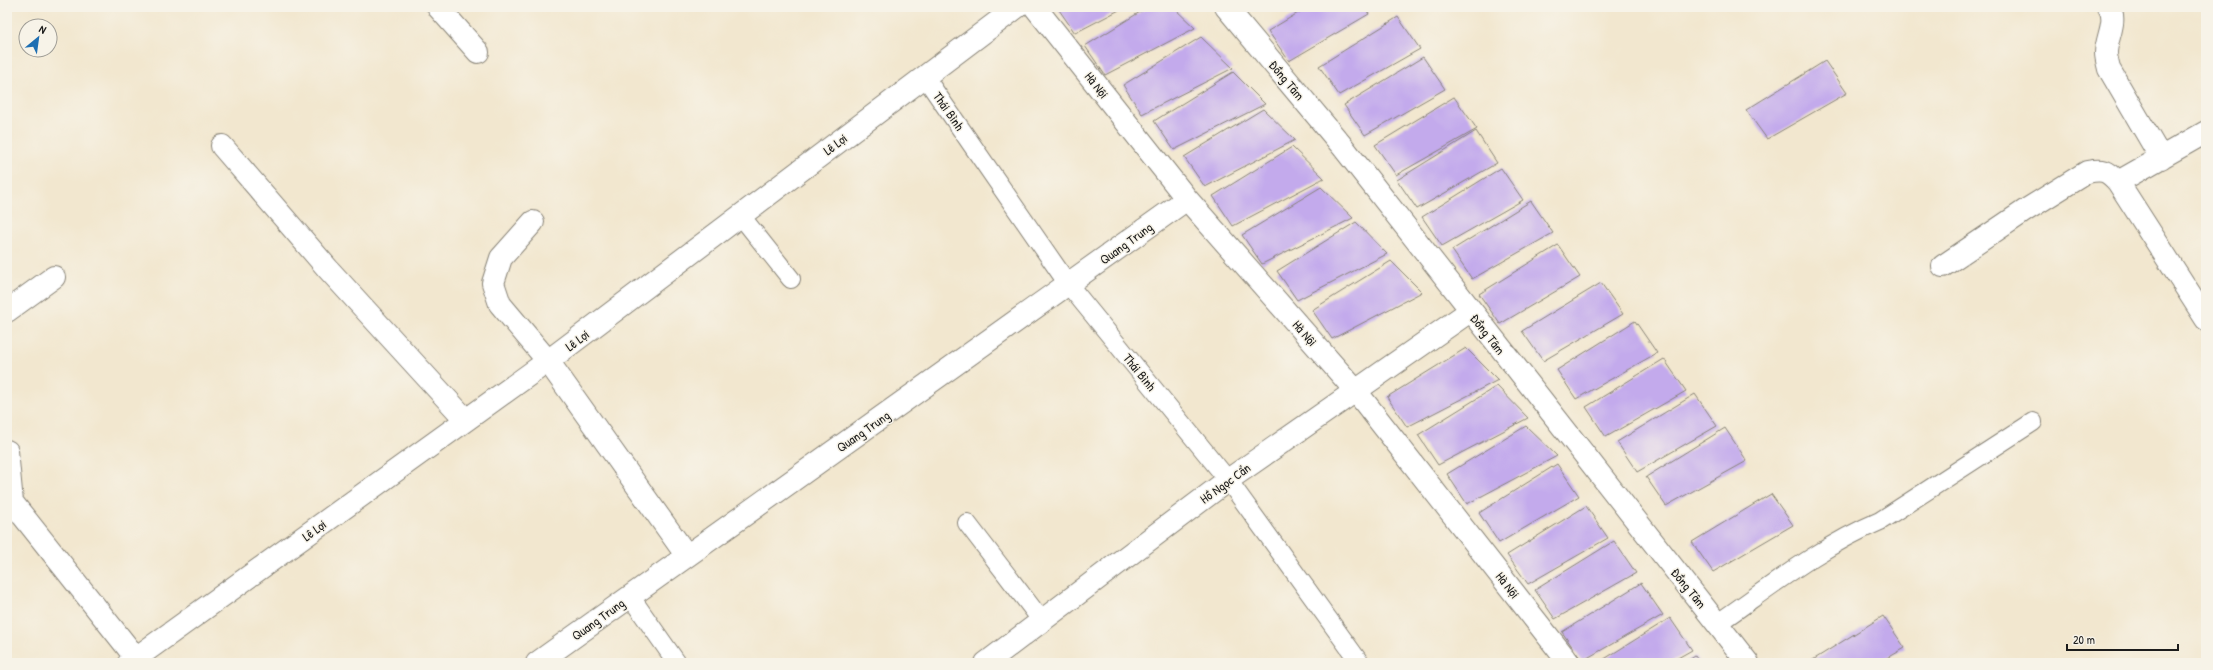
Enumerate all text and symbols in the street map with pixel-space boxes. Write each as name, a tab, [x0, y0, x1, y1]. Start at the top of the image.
north arrow	[18, 18, 58, 58]
text: N	[37, 22, 49, 37]
street label: Đồng Tâm	[1265, 56, 1309, 104]
street label: Hà Nội	[1081, 68, 1113, 102]
street label: Thái Bình	[929, 88, 969, 134]
street label: Lê Lợi	[819, 129, 851, 159]
street label: Quang Trung	[1096, 218, 1156, 268]
street label: Đồng Tâm	[1466, 310, 1510, 358]
street label: Hà Nội	[1289, 316, 1321, 350]
street label: Lê Lợi	[561, 325, 593, 355]
street label: Thái Bình	[1119, 349, 1161, 395]
street label: Quang Trung	[833, 406, 893, 456]
street label: Hồ Ngọc Cẩn	[1196, 458, 1254, 507]
street label: Lê Lợi	[298, 515, 330, 545]
street label: Đồng Tâm	[1667, 564, 1711, 612]
street label: Hà Nội	[1492, 568, 1524, 602]
street label: Quang Trung	[568, 594, 628, 644]
scale bar	[2067, 626, 2178, 652]
text: 20 m	[2073, 631, 2095, 648]

